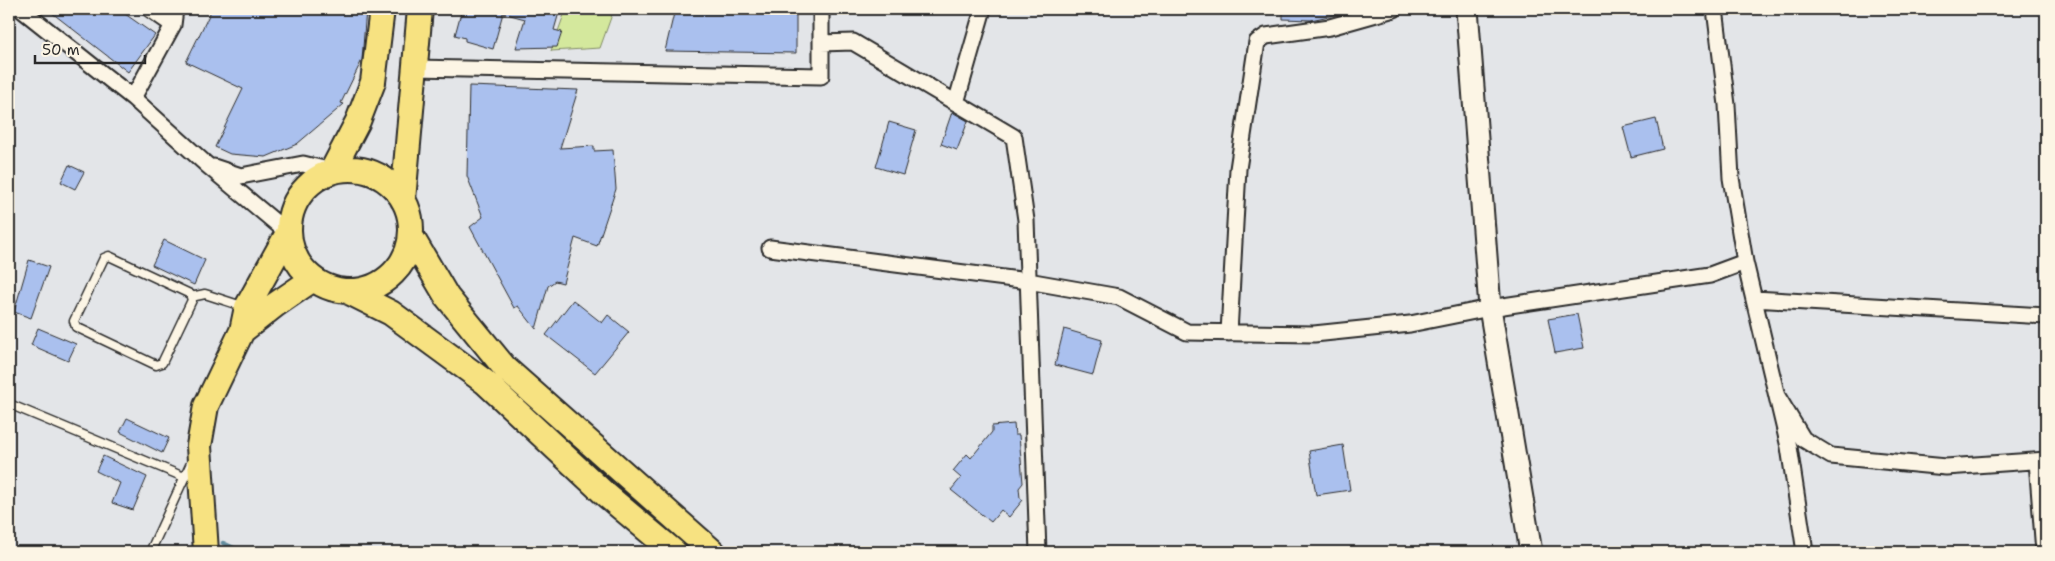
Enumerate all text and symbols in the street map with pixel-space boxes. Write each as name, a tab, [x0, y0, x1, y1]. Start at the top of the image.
scale bar	[35, 32, 145, 64]
text: 50 m	[42, 40, 80, 60]

